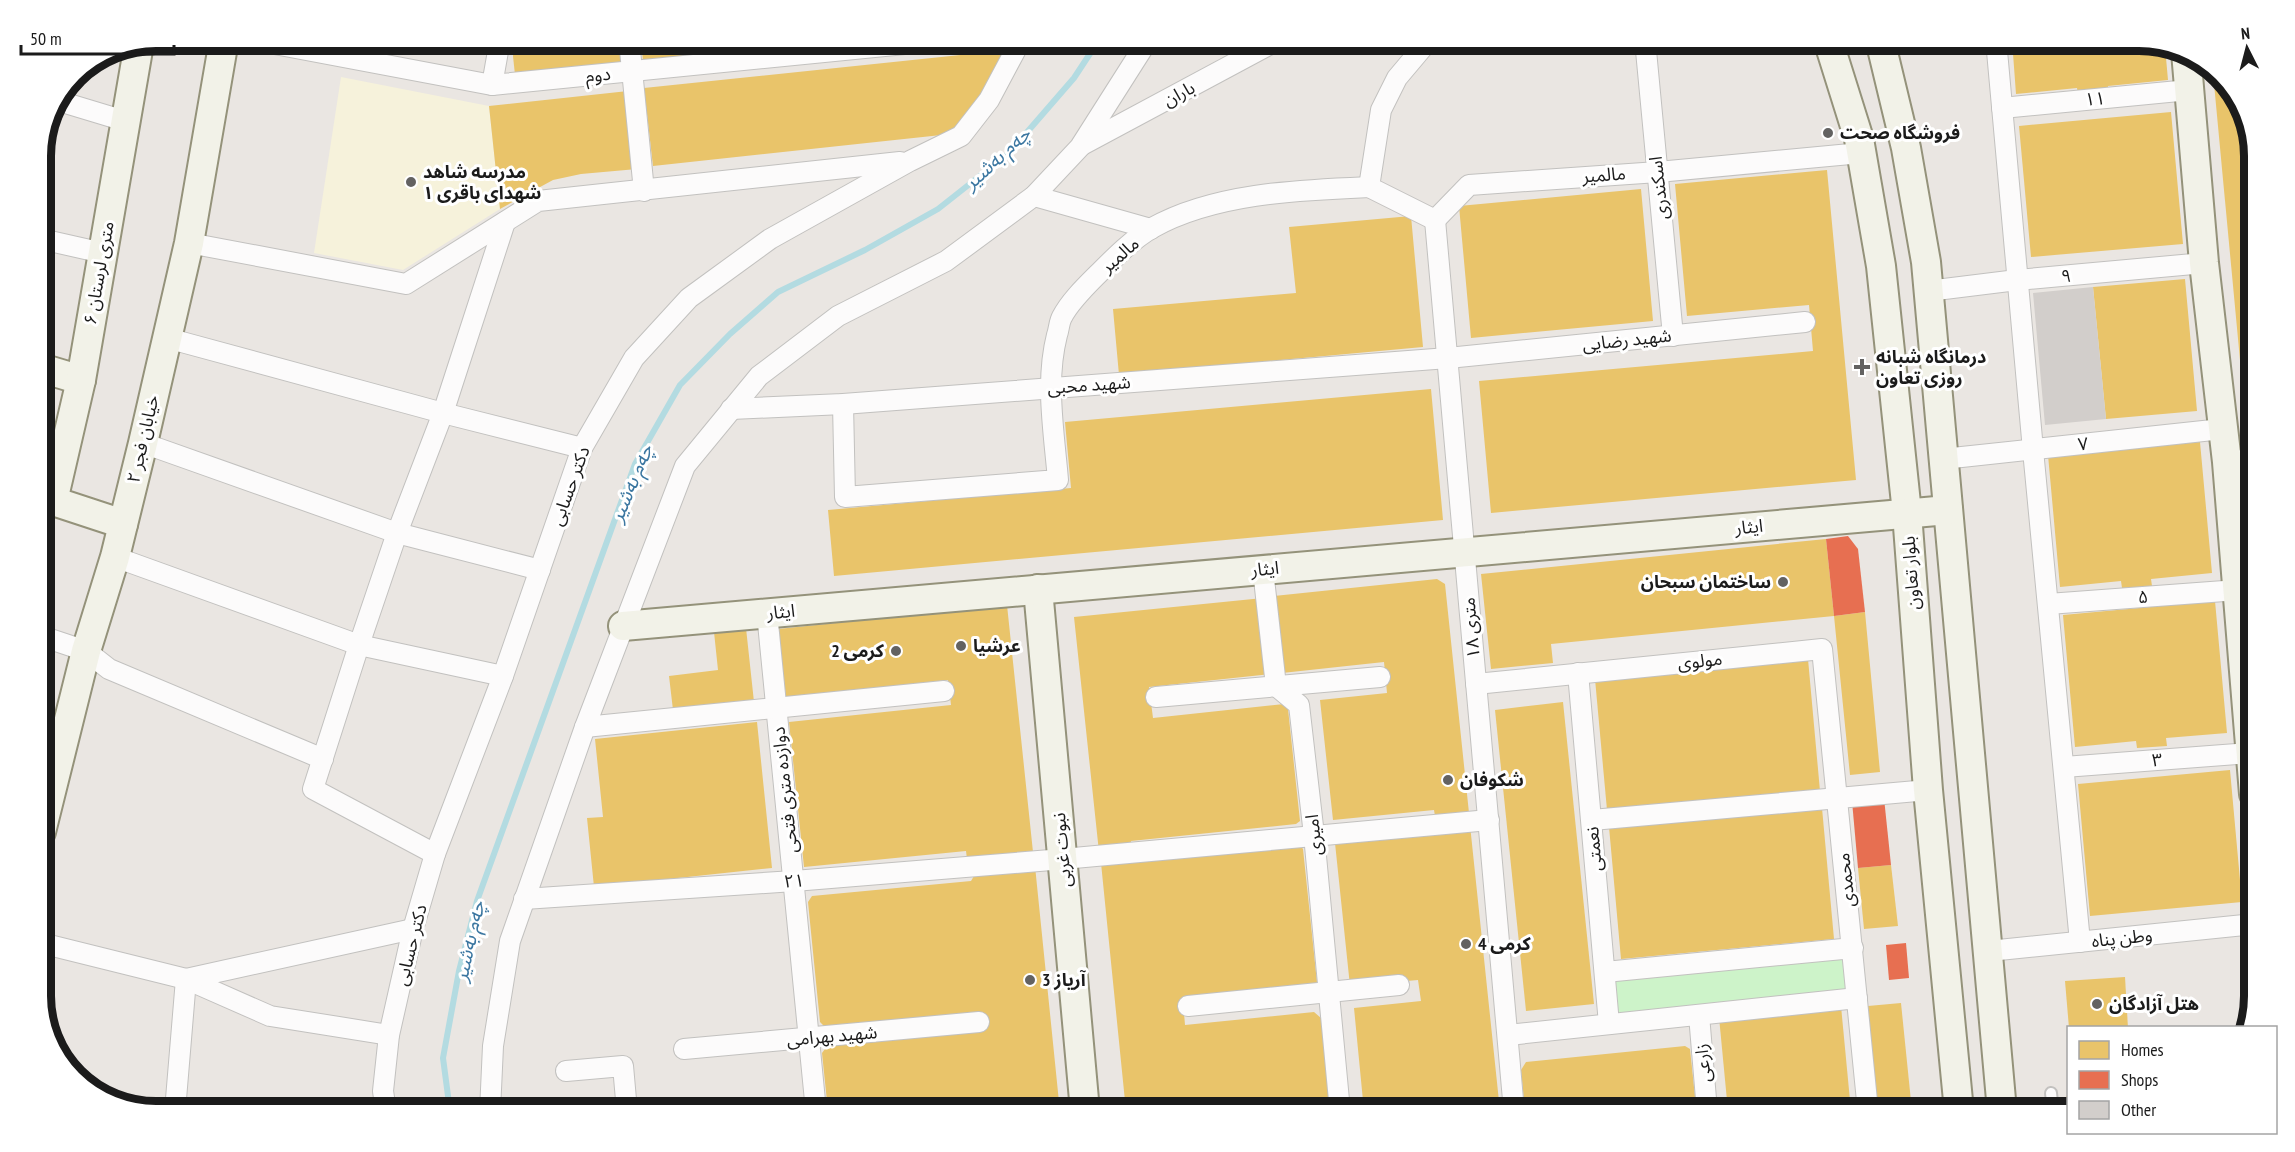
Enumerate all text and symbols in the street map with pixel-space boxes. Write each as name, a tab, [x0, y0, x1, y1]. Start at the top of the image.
scale bar	[21, 18, 174, 56]
north arrow	[2217, 18, 2277, 78]
text: N	[2240, 23, 2251, 43]
text: 50 m	[30, 27, 62, 50]
street label: دوم	[584, 62, 612, 90]
street label: باران	[1159, 76, 1199, 111]
street label: ۱۱	[2084, 86, 2106, 111]
water label: چەم بەشیر	[956, 121, 1038, 198]
place label: فروشگاه صحت	[1840, 121, 1960, 144]
marker: فروشگاه صحت	[1821, 126, 1835, 140]
street label: اسکندری	[1644, 155, 1673, 221]
place label: مدرسه شاهد شهدای باقری ۱	[423, 160, 541, 204]
street label: مالمیر	[1580, 162, 1627, 188]
marker: مدرسه شاهد شهدای باقری ۱	[404, 175, 418, 189]
street label: ۶ متری لرستان	[78, 219, 119, 326]
street label: مالمیر	[1095, 232, 1144, 278]
street label: ۹	[2060, 264, 2072, 287]
street label: شهید رضایی	[1581, 323, 1673, 356]
place label: درمانگاه شبانه روزی تعاون	[1876, 345, 1986, 389]
marker: درمانگاه شبانه روزی تعاون	[1853, 358, 1871, 376]
street label: شهید محبی	[1046, 370, 1132, 399]
street label: خیابان فجر ۲	[121, 393, 164, 485]
street label: ۷	[2077, 432, 2089, 455]
water label: چەم بەشیر	[602, 440, 661, 528]
street label: دکتر حسابی	[545, 443, 595, 529]
street label: ایثار	[1733, 514, 1764, 539]
street label: بلوار تعاون	[1896, 535, 1925, 611]
street label: ایثار	[1249, 556, 1280, 581]
place label: ساختمان سبحان	[1641, 570, 1771, 593]
marker: ساختمان سبحان	[1776, 575, 1790, 589]
street label: ۵	[2137, 585, 2149, 608]
street label: ۱۸ متری	[1456, 596, 1485, 660]
street label: ایثار	[765, 599, 796, 624]
place label: عرشیا	[973, 634, 1021, 657]
place label: کرمی 2	[831, 639, 885, 662]
marker: عرشیا	[954, 639, 968, 653]
marker: کرمی 2	[889, 644, 903, 658]
street label: مولوی	[1676, 647, 1723, 674]
street label: دوازده متری فتحی	[766, 726, 803, 854]
street label: ۳	[2151, 748, 2163, 771]
place label: شکوفان	[1460, 768, 1524, 791]
marker: شکوفان	[1441, 773, 1455, 787]
street label: نبوت غربی	[1047, 812, 1076, 888]
street label: امیری	[1300, 813, 1327, 857]
street label: نعمتی	[1580, 826, 1607, 872]
street label: محمدی	[1831, 852, 1860, 908]
street label: ۲۱	[783, 868, 805, 893]
water label: چەم بەشیر	[447, 898, 493, 986]
street label: دکتر حسابی	[389, 902, 432, 988]
street label: وطن پناه	[2090, 923, 2154, 952]
place label: کرمی 4	[1478, 932, 1532, 955]
marker: کرمی 4	[1459, 937, 1473, 951]
place label: آریاز 3	[1042, 968, 1087, 991]
marker: آریاز 3	[1023, 973, 1037, 987]
place label: هتل آزادگان	[2109, 992, 2199, 1015]
marker: هتل آزادگان	[2090, 997, 2104, 1011]
street label: شهید بهرامی	[786, 1020, 878, 1051]
legend	[2067, 1026, 2277, 1134]
text: Homes	[2121, 1038, 2164, 1061]
street label: زارعی	[1689, 1043, 1716, 1083]
text: Shops	[2121, 1068, 2158, 1091]
text: Other	[2121, 1098, 2156, 1121]

